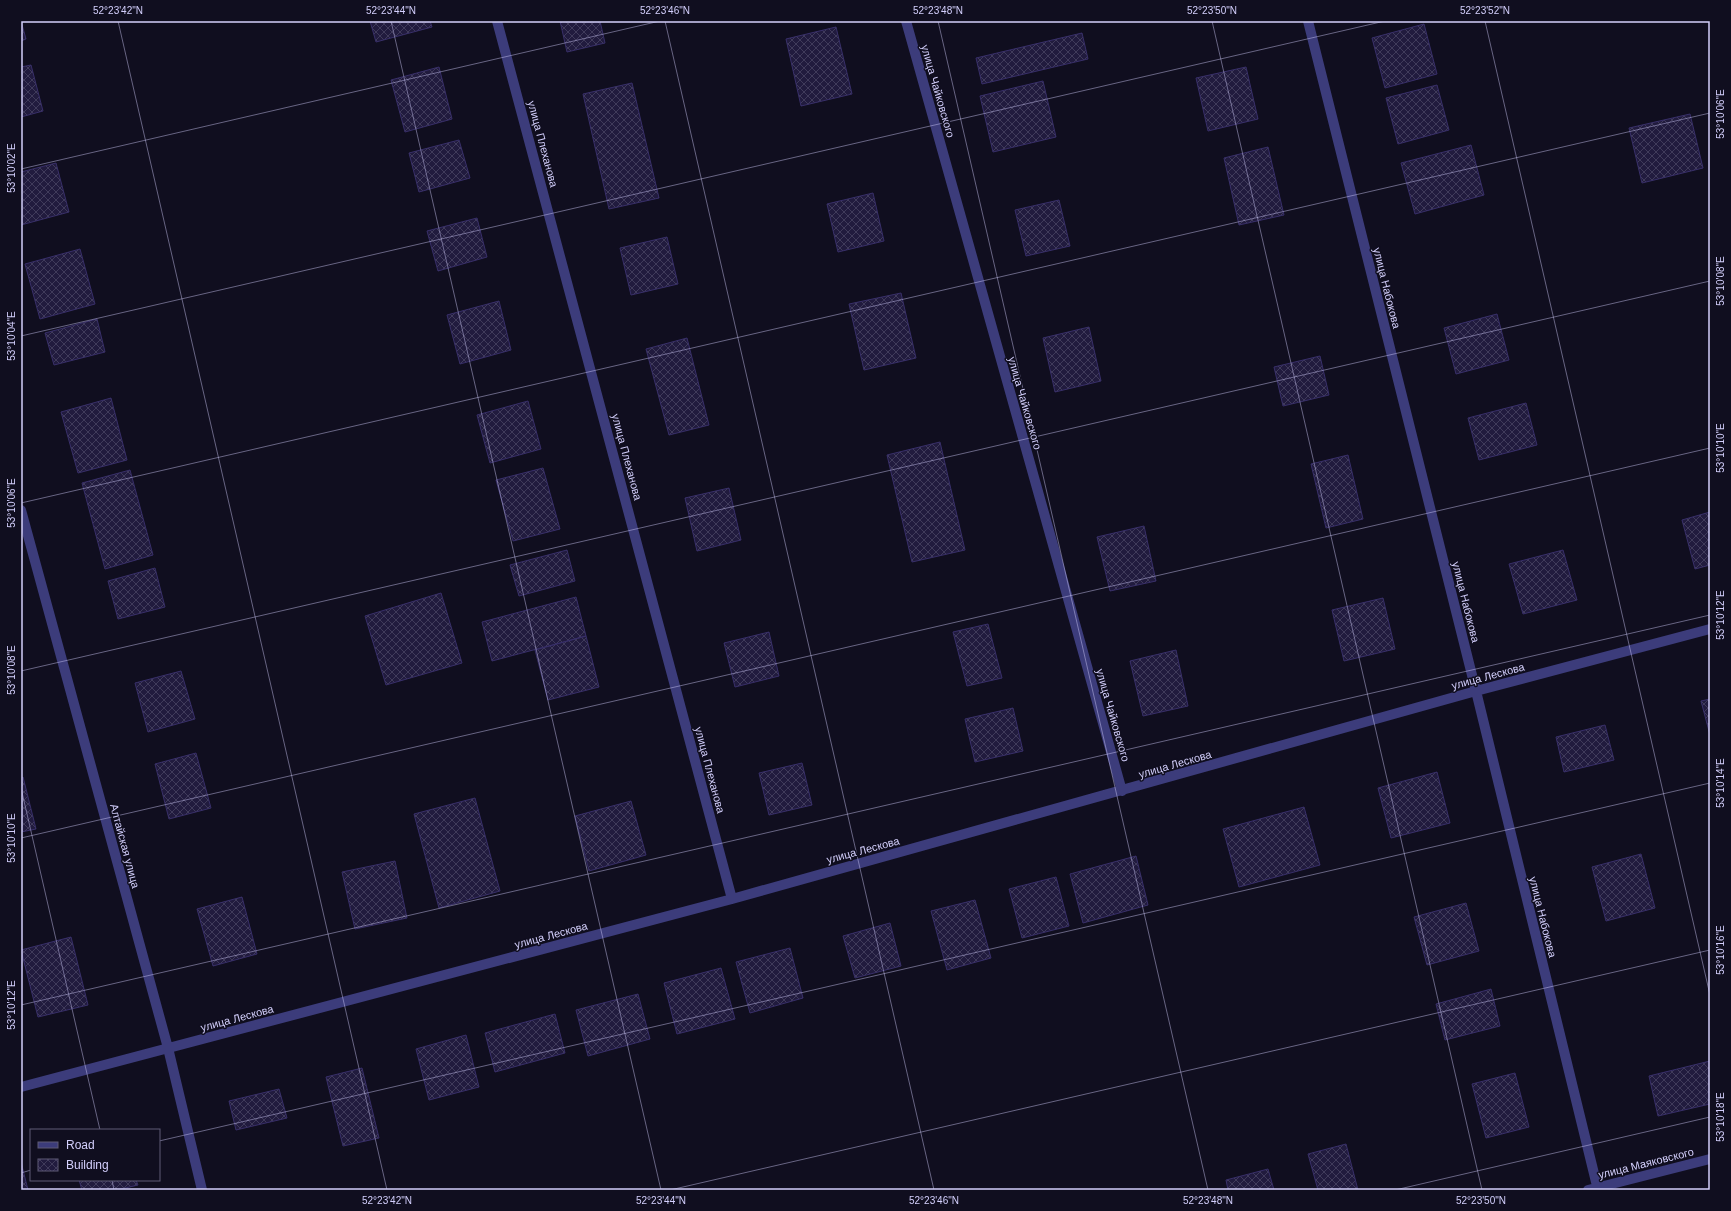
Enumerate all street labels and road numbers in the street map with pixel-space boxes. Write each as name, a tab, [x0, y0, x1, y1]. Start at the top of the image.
street label: улица Чайковского	[919, 43, 957, 139]
street label: улица Плеханова	[526, 99, 561, 189]
street label: улица Набокова	[1371, 246, 1403, 330]
street label: улица Чайковского	[1006, 355, 1044, 451]
street label: улица Плеханова	[610, 412, 645, 502]
street label: улица Набокова	[1450, 560, 1482, 644]
street label: улица Лескова	[1450, 660, 1527, 692]
street label: улица Чайковского	[1094, 667, 1132, 763]
street label: улица Плеханова	[693, 725, 728, 815]
street label: улица Лескова	[1137, 748, 1214, 780]
street label: Алтайская улица	[108, 802, 142, 890]
street label: улица Лескова	[825, 834, 902, 866]
street label: улица Набокова	[1527, 875, 1559, 959]
street label: улица Лескова	[513, 919, 590, 951]
street label: улица Лескова	[199, 1002, 276, 1034]
street label: улица Маяковского	[1597, 1145, 1695, 1181]

